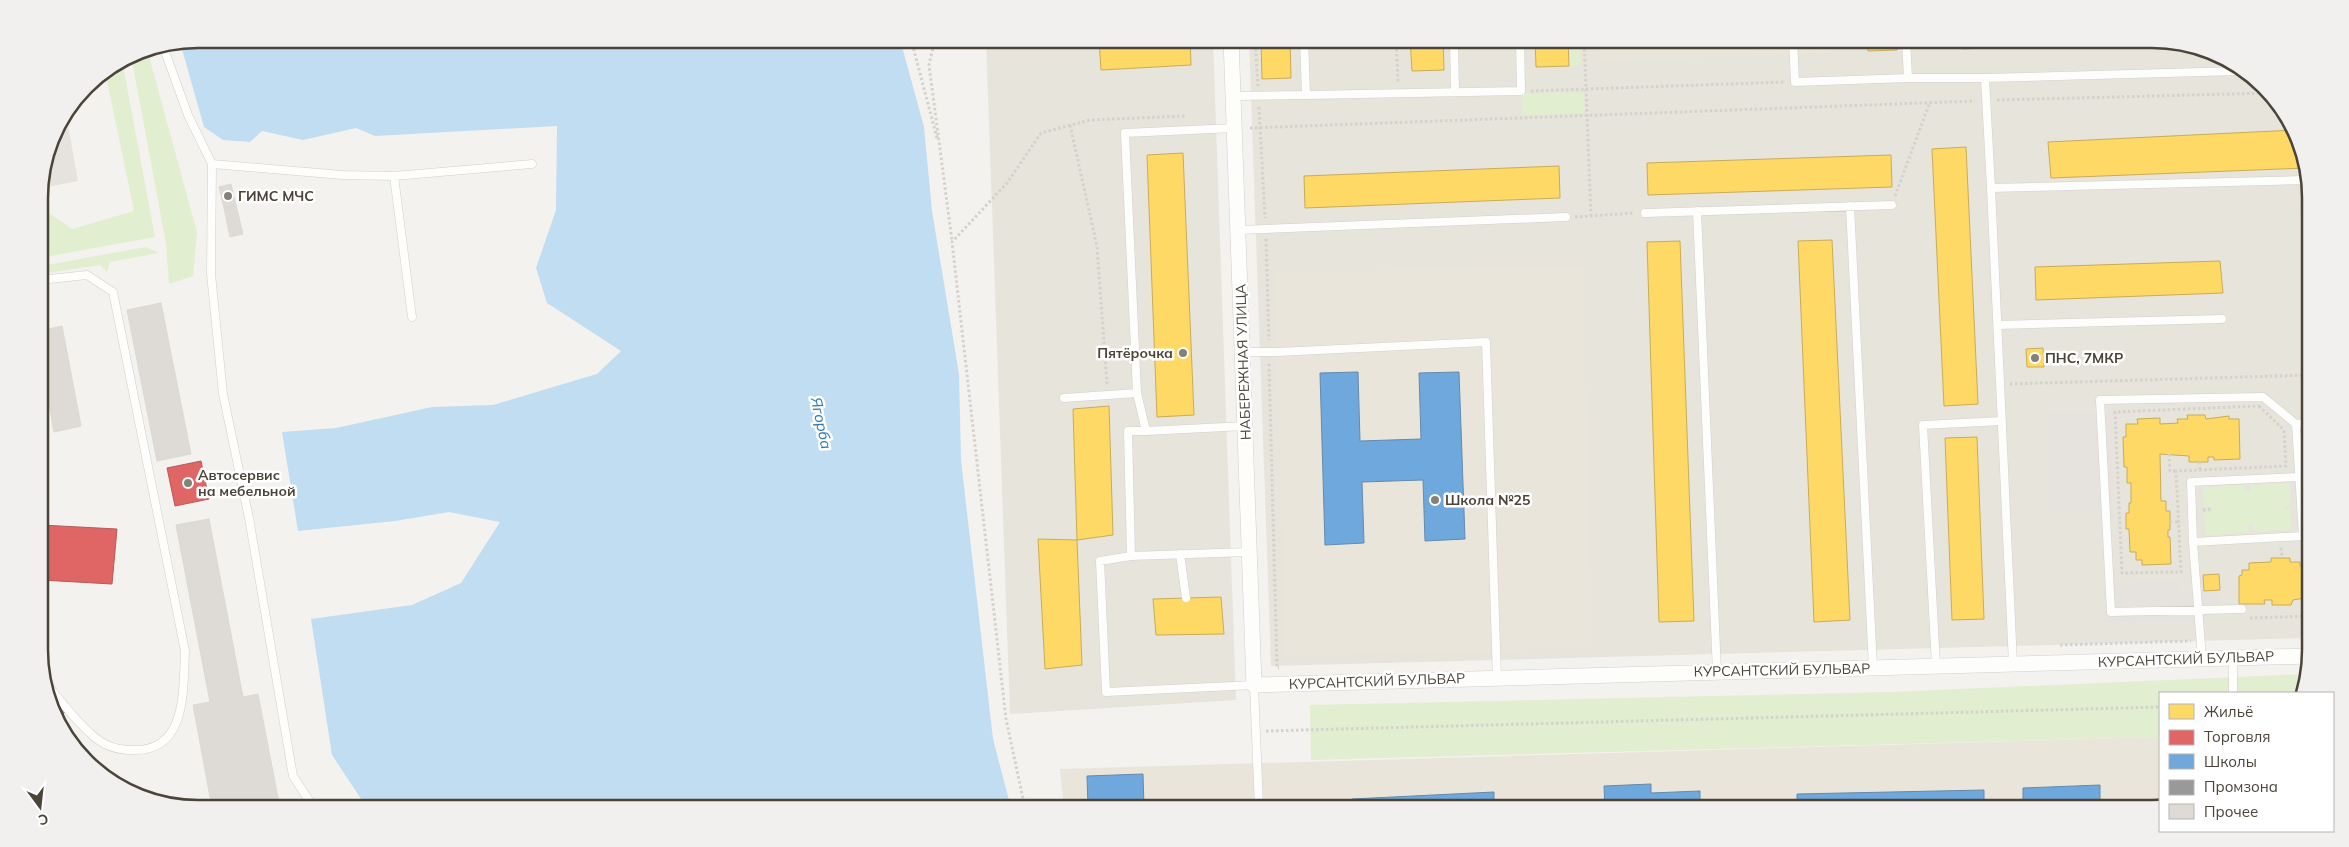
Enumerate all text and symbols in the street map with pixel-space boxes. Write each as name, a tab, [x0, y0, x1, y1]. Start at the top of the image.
place label: ГИМС МЧС	[238, 187, 314, 205]
marker: ГИМС МЧС	[222, 190, 234, 202]
street label: НАБЕРЕЖНАЯ УЛИЦА	[1231, 283, 1255, 440]
place label: Пятёрочка	[1097, 344, 1173, 362]
marker: Пятёрочка	[1177, 347, 1189, 359]
place label: ПНС, 7МКР	[2045, 349, 2123, 367]
marker: ПНС, 7МКР	[2029, 352, 2041, 364]
water label: Ягорба	[807, 394, 836, 451]
place label: Автосервис на мебельной	[198, 466, 296, 500]
marker: Автосервис на мебельной	[182, 477, 194, 489]
place label: Школа №25	[1445, 491, 1530, 509]
marker: Школа №25	[1429, 494, 1441, 506]
street label: КУРСАНТСКИЙ БУЛЬВАР	[2097, 647, 2275, 671]
street label: КУРСАНТСКИЙ БУЛЬВАР	[1694, 659, 1870, 681]
street label: КУРСАНТСКИЙ БУЛЬВАР	[1288, 669, 1466, 693]
legend	[2159, 692, 2334, 832]
text: Жильё	[2204, 702, 2253, 721]
text: Торговля	[2204, 727, 2271, 746]
text: Школы	[2204, 752, 2257, 771]
text: Промзона	[2204, 777, 2278, 796]
north arrow	[15, 782, 65, 832]
text: Прочее	[2204, 802, 2258, 821]
text: С	[36, 810, 50, 829]

